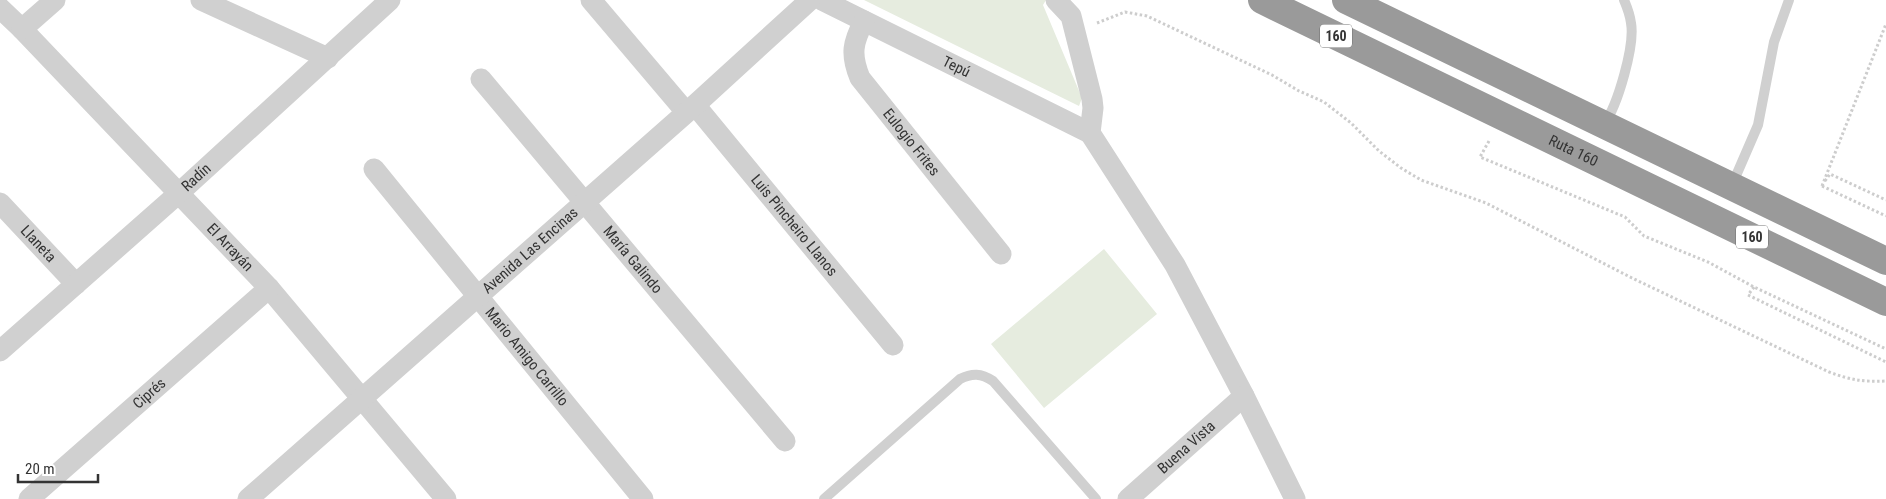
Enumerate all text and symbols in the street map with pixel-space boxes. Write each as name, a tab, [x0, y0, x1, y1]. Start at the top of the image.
road number: 160	[1320, 24, 1352, 48]
street label: Tepú	[939, 52, 973, 81]
street label: Eulogio Frites	[879, 105, 944, 179]
street label: Ruta 160	[1546, 131, 1601, 170]
street label: Radín	[178, 159, 215, 195]
street label: Luis Pincheiro Llanos	[747, 171, 842, 280]
street label: Avenida Las Encinas	[479, 203, 582, 297]
street label: El Arrayán	[203, 219, 257, 275]
street label: Llaneta	[17, 222, 60, 266]
street label: María Galindo	[599, 222, 666, 297]
road number: 160	[1736, 226, 1768, 248]
street label: Mario Amigo Carrillo	[481, 304, 572, 410]
street label: Ciprés	[129, 374, 169, 413]
street label: Buena Vista	[1154, 417, 1219, 477]
scale bar	[18, 452, 98, 484]
text: 20 m	[25, 460, 55, 478]

